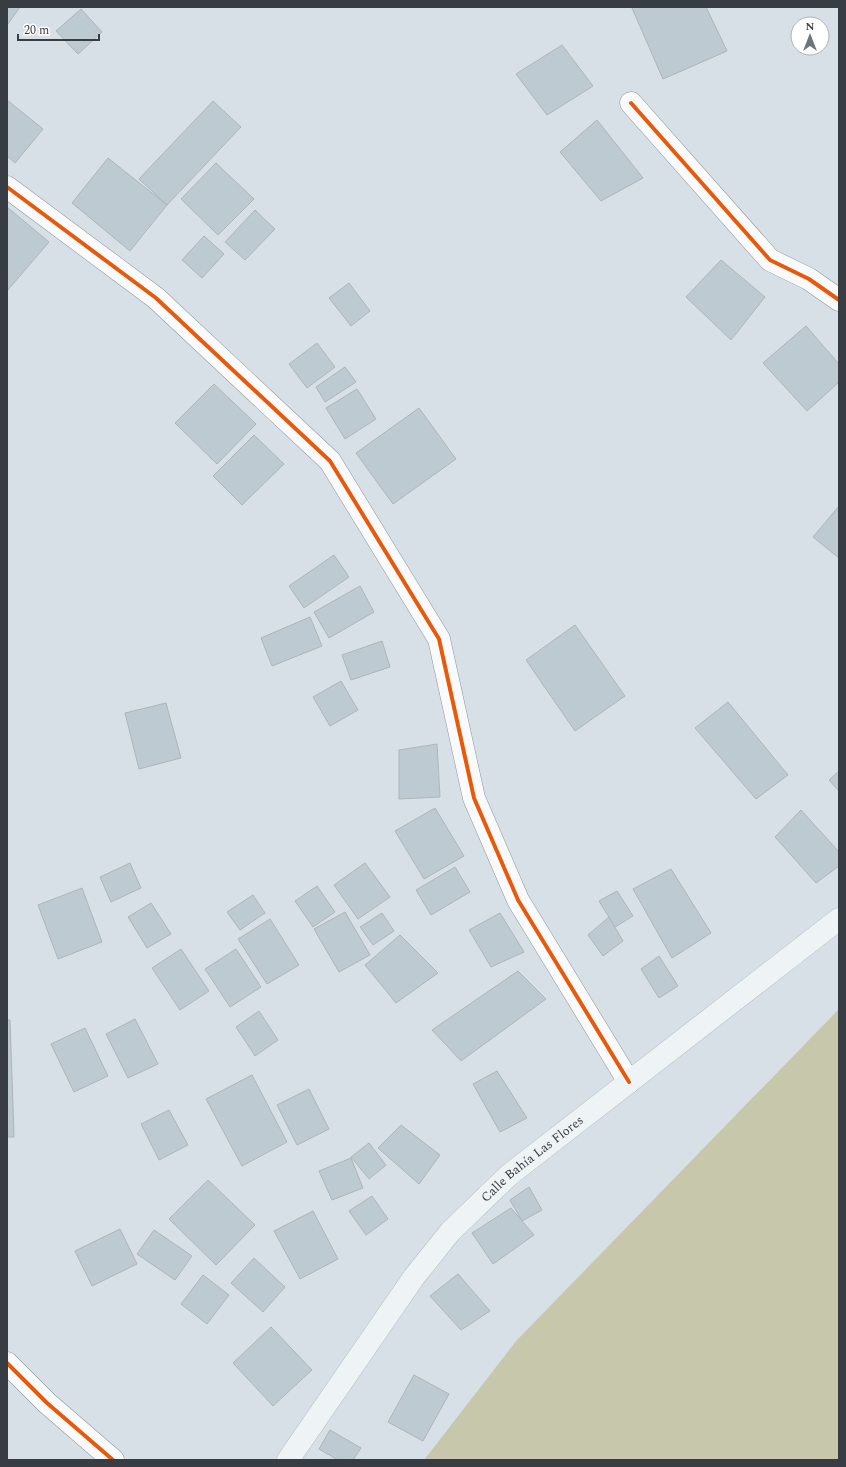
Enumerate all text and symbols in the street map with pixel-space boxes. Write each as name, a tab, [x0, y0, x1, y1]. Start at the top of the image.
scale bar	[18, 16, 99, 42]
north arrow	[790, 16, 830, 56]
text: N	[806, 18, 815, 35]
text: 20 m	[24, 21, 49, 40]
street label: Calle Bahía Las Flores	[476, 1111, 588, 1207]

